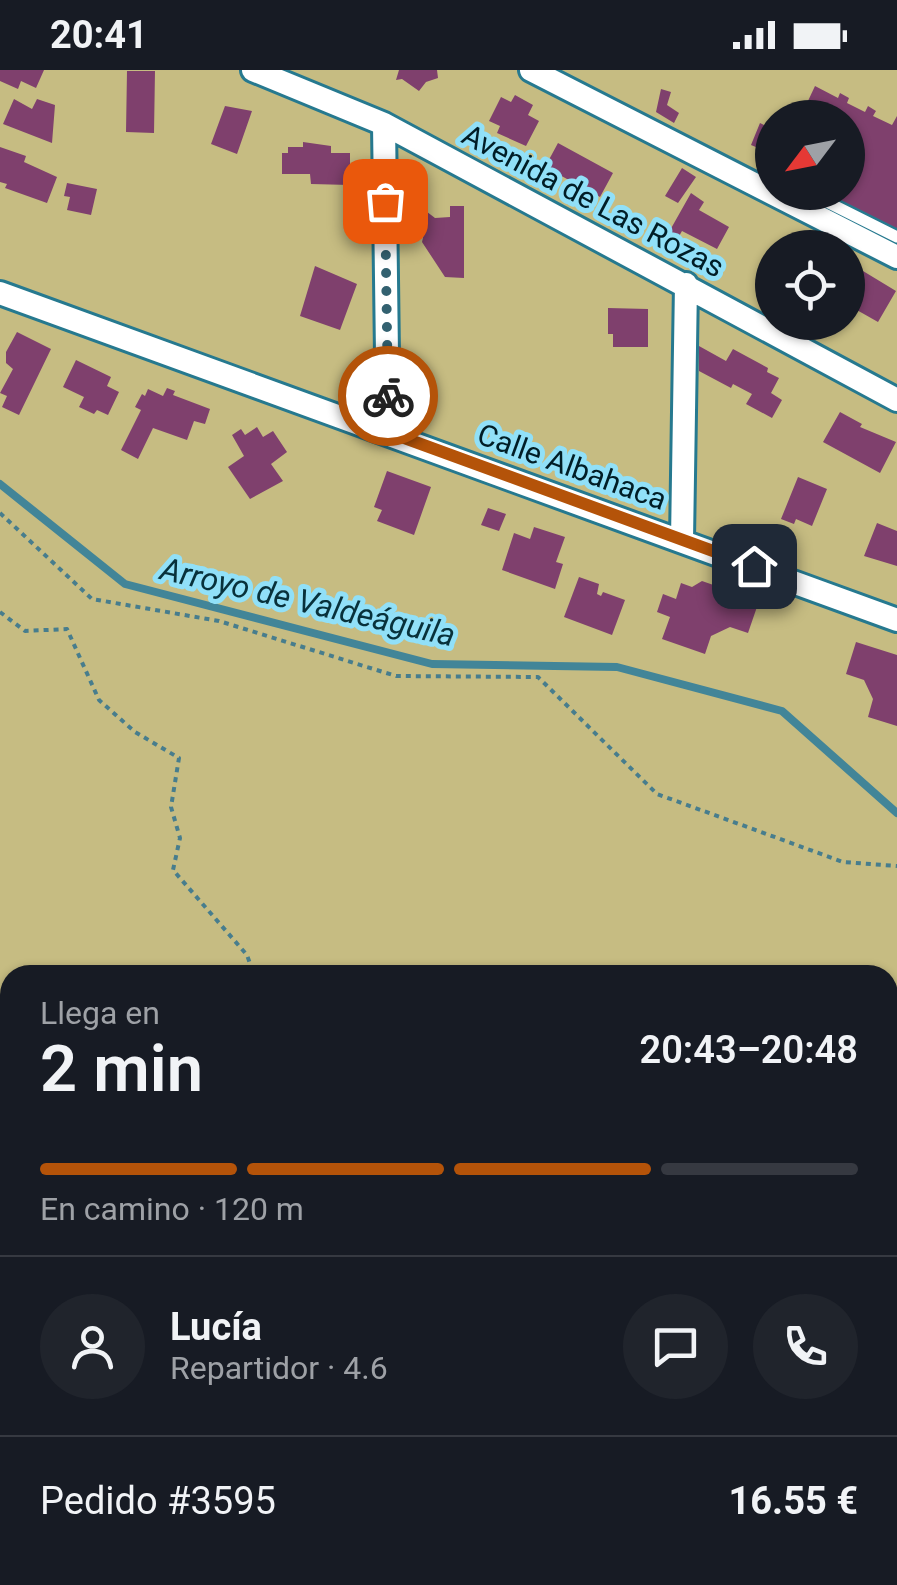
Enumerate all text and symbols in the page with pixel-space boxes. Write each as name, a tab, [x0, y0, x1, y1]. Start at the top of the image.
text: 20:41	[50, 13, 148, 57]
north arrow	[755, 100, 865, 210]
map controls	[755, 100, 865, 340]
street label: Avenida de Las Rozas	[456, 117, 730, 284]
pin	[343, 159, 428, 244]
icon: bag	[358, 174, 413, 229]
button: locate	[755, 230, 865, 340]
courier	[338, 346, 438, 446]
icon: bike	[361, 369, 416, 424]
street label: Calle Albahaca	[473, 416, 672, 517]
pin	[712, 524, 797, 609]
icon: home	[727, 539, 782, 594]
water label: Arroyo de Valdeáguila	[155, 549, 459, 654]
text: Llega en	[40, 994, 160, 1032]
text: 20:43–20:48	[639, 1028, 858, 1072]
text: 2 min	[40, 1031, 203, 1107]
text: En camino · 120 m	[40, 1190, 304, 1228]
button: person	[40, 1294, 145, 1399]
button: chat	[623, 1294, 728, 1399]
button: phone	[753, 1294, 858, 1399]
text: Lucía	[170, 1305, 262, 1349]
text: Repartidor · 4.6	[170, 1349, 388, 1387]
text: Pedido #3595	[40, 1479, 276, 1523]
text: 16.55 €	[729, 1479, 858, 1523]

